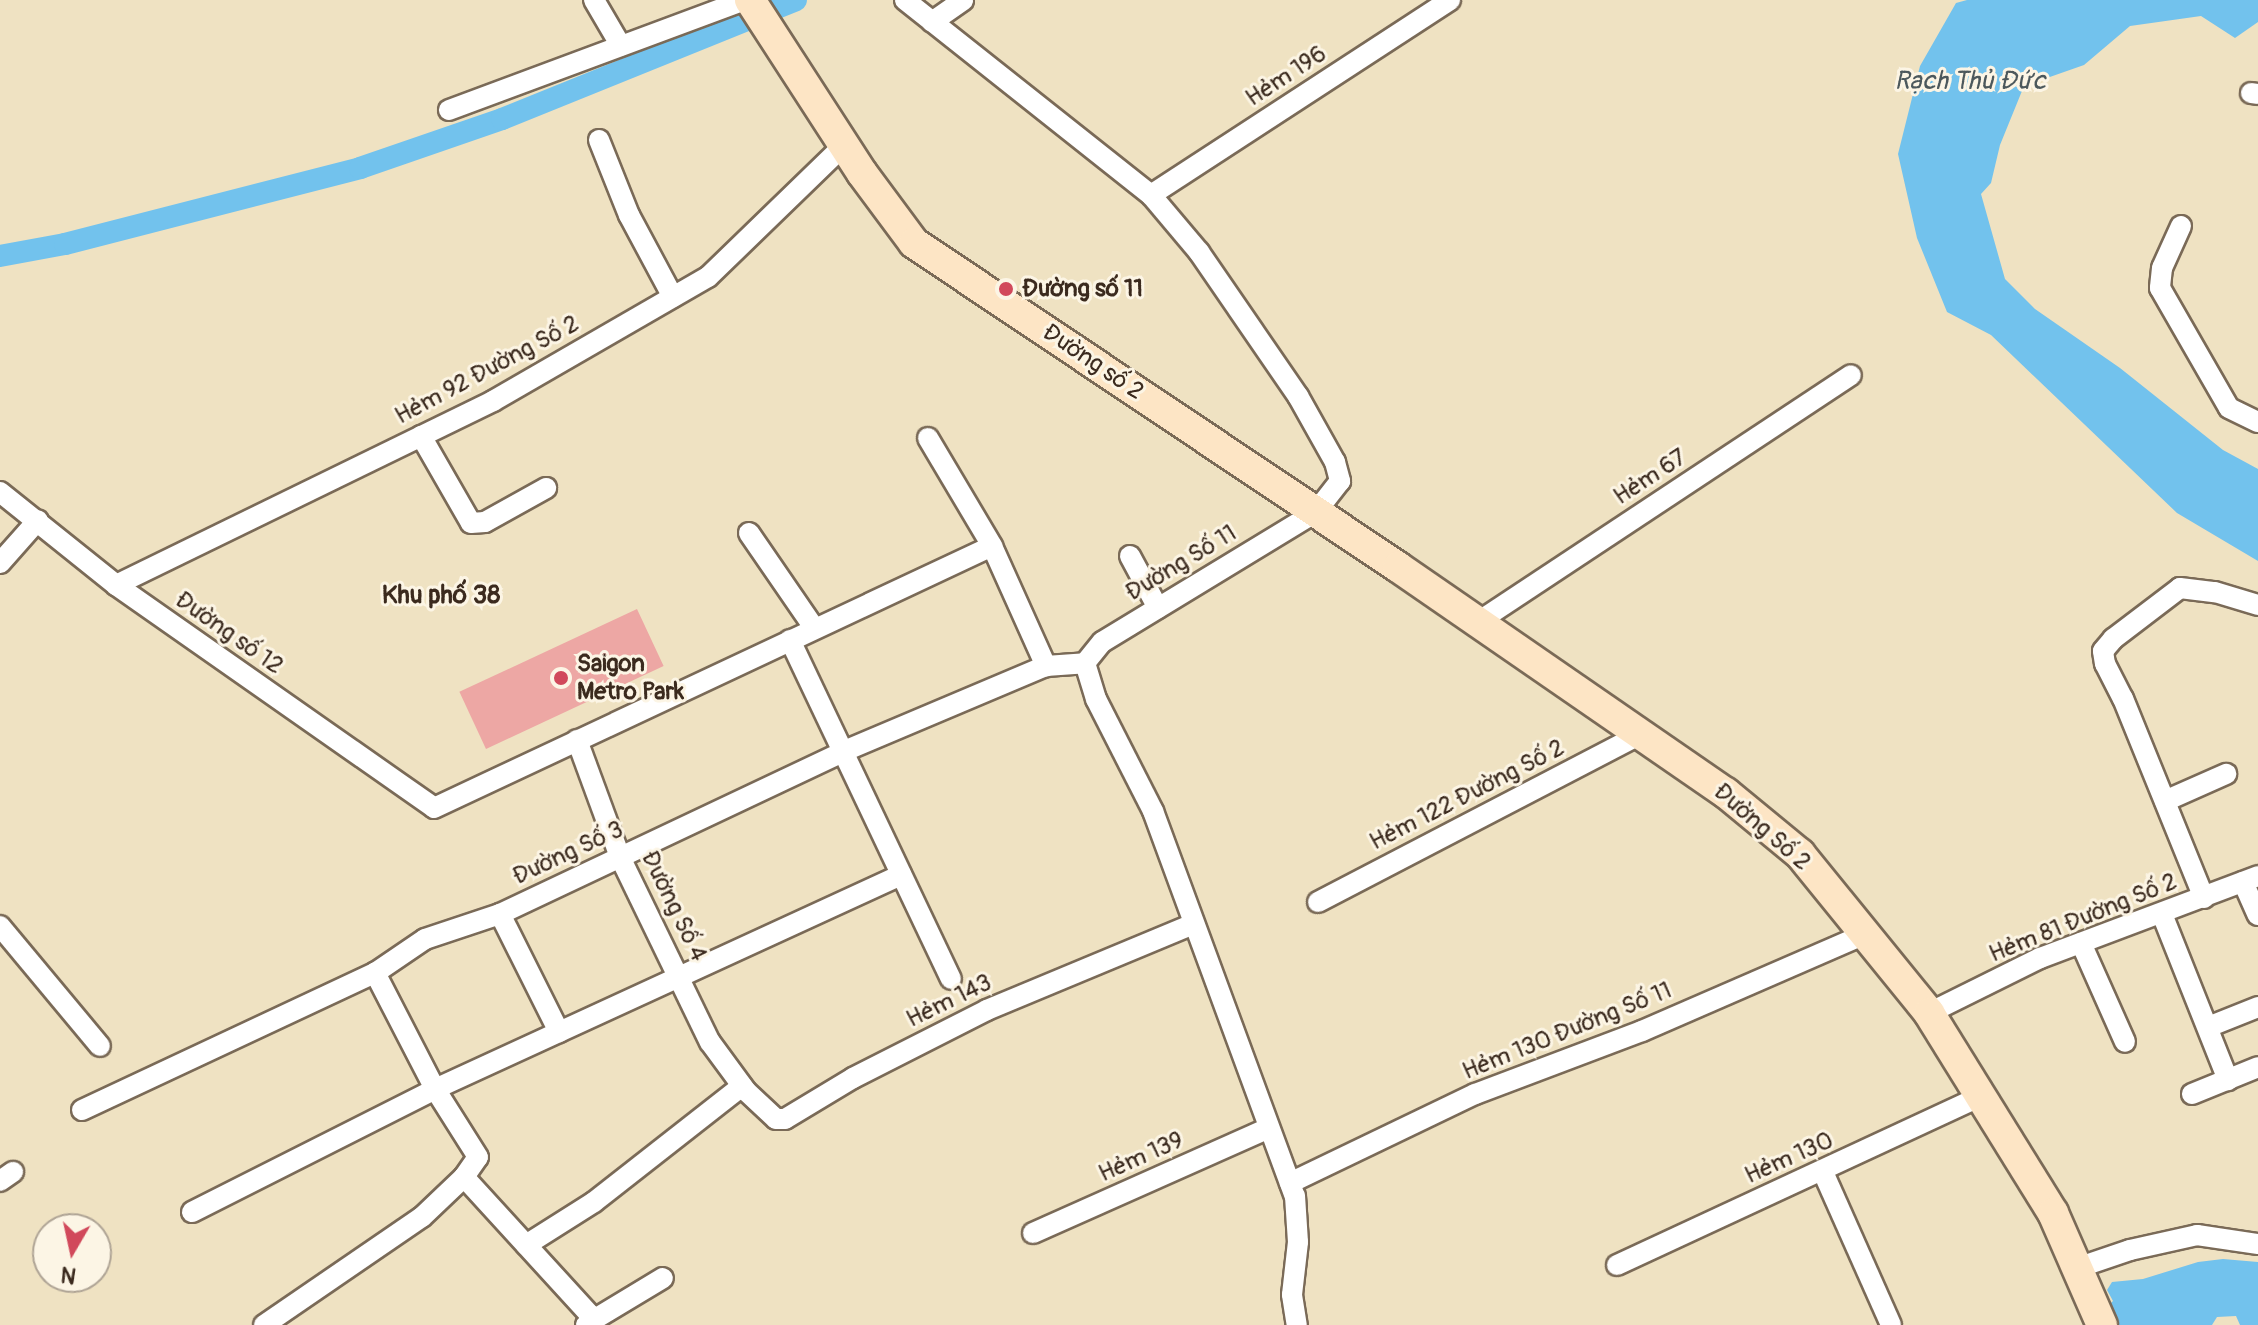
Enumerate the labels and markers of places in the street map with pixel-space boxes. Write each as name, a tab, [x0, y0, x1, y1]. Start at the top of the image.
place label: Đường số 11	[1022, 275, 1143, 303]
marker: Đường số 11	[997, 280, 1015, 298]
place label: Saigon Metro Park	[577, 650, 684, 706]
marker: Saigon Metro Park	[552, 669, 570, 687]

